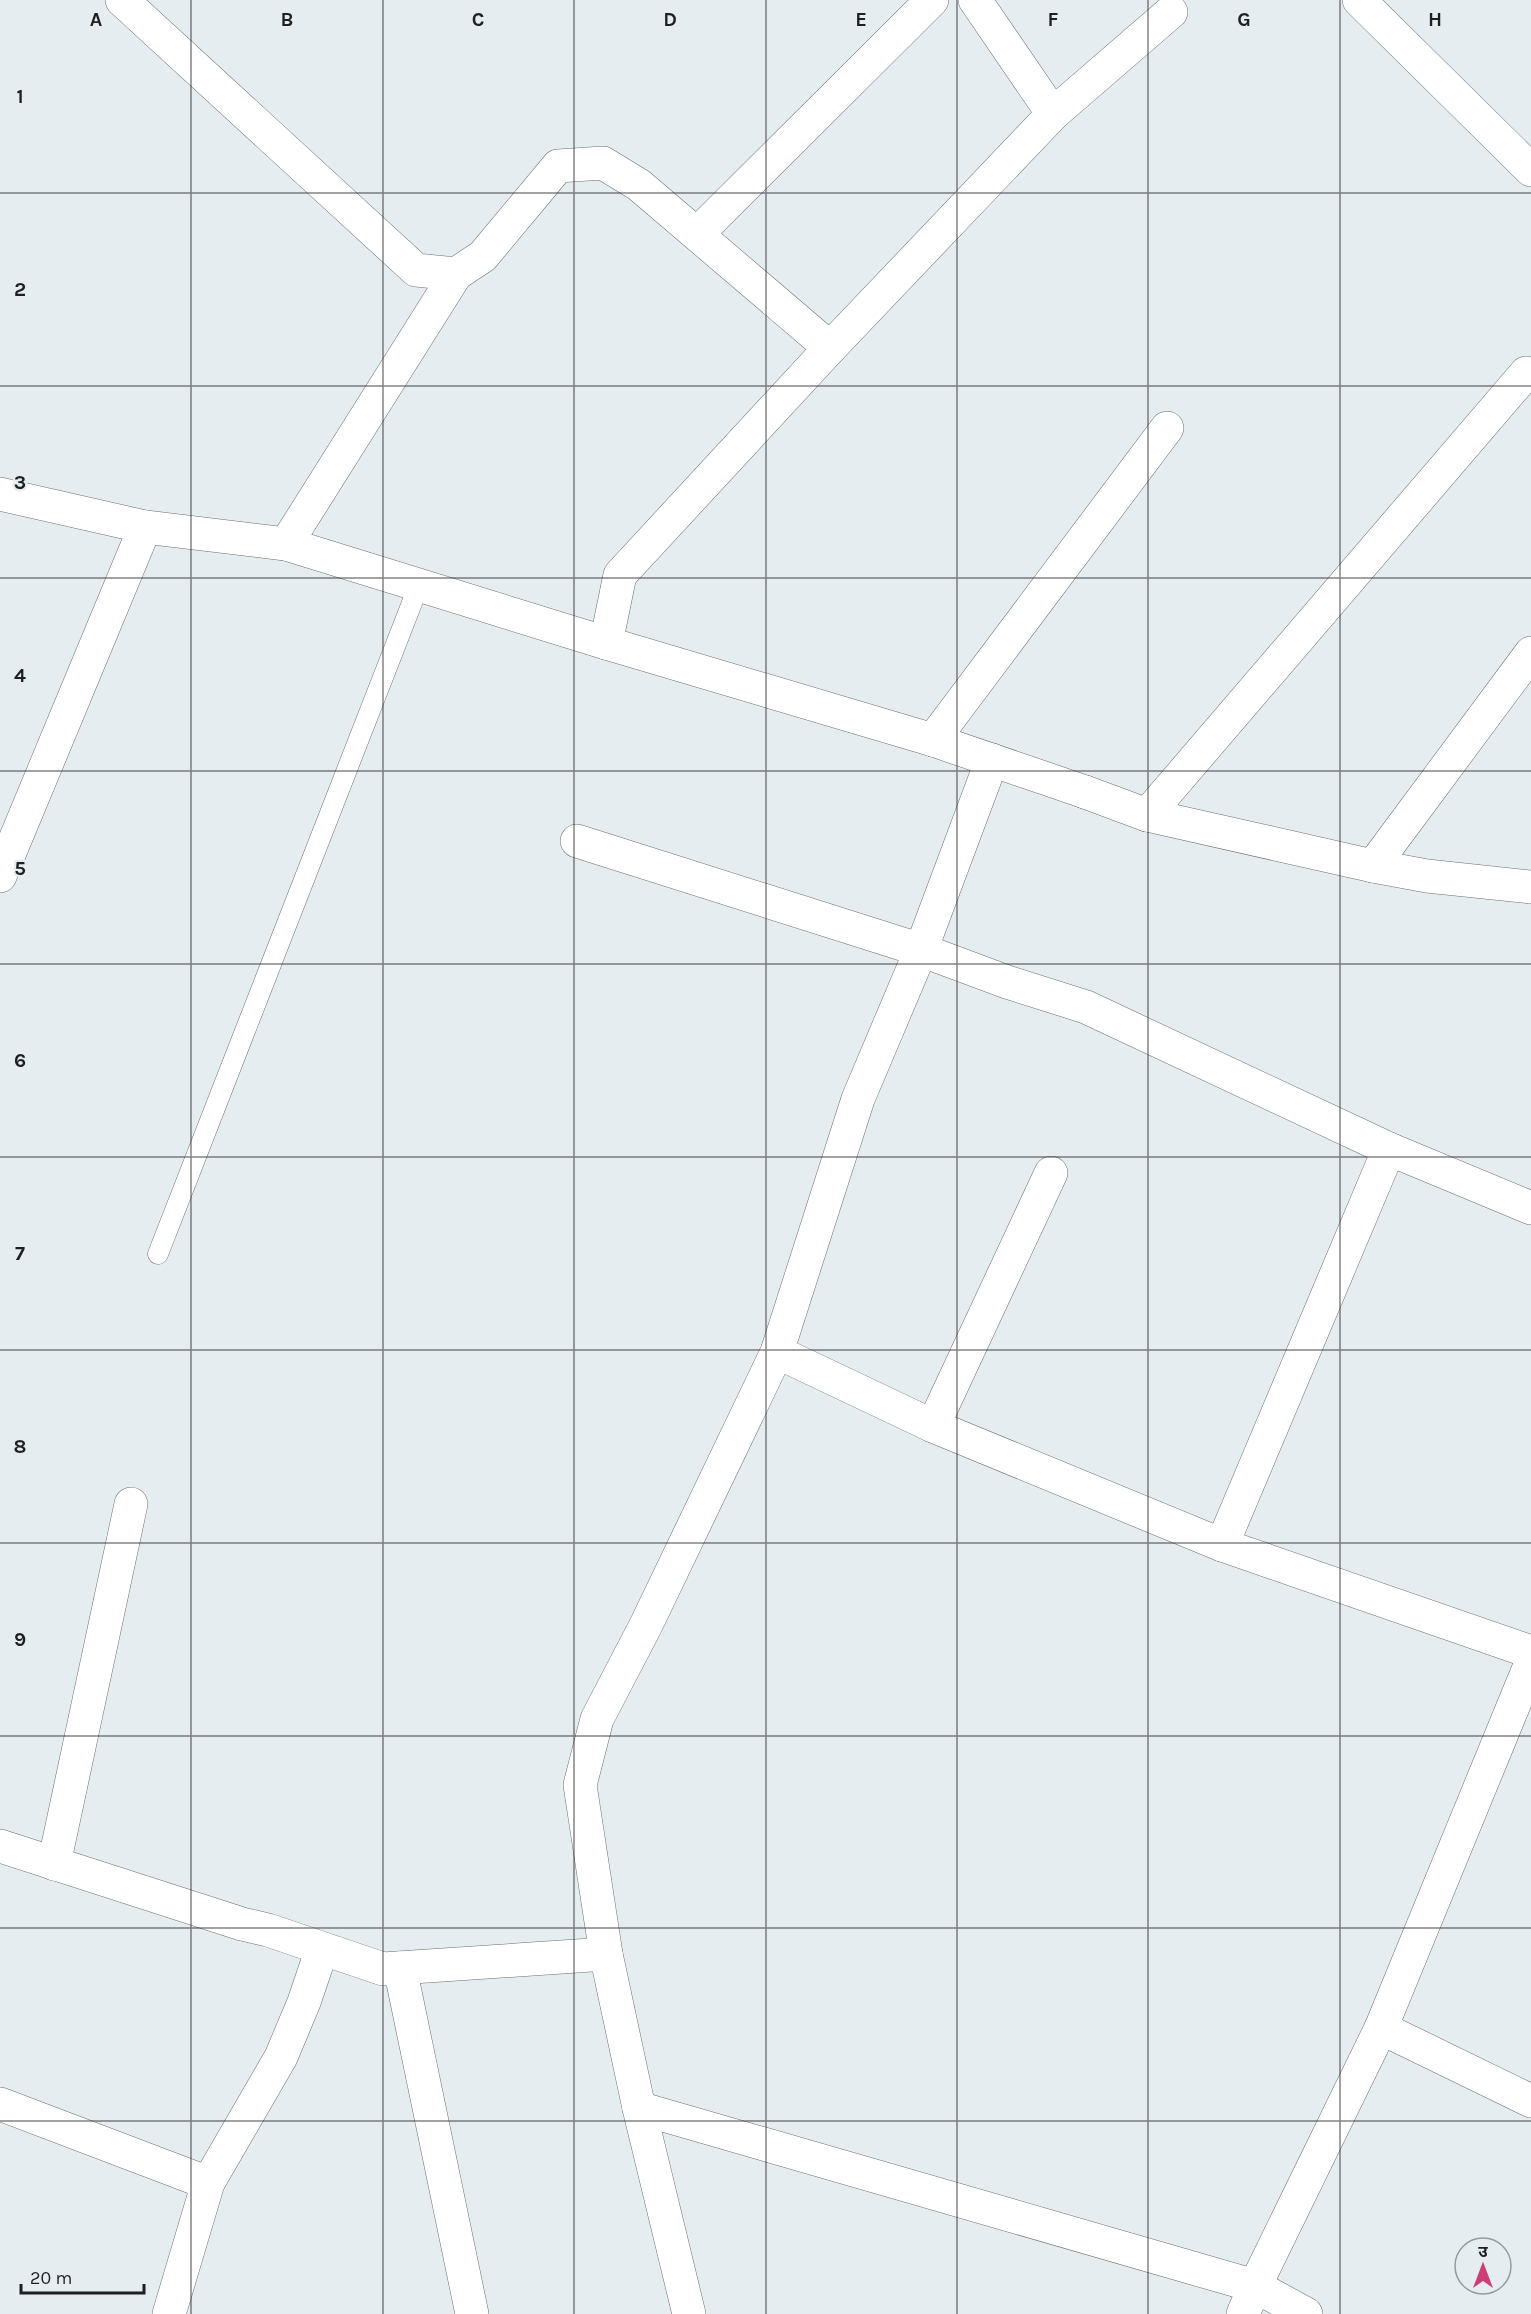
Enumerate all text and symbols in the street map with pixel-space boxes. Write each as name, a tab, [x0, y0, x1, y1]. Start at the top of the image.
text: A	[90, 8, 103, 31]
text: B	[281, 8, 293, 31]
text: C	[472, 8, 484, 31]
text: D	[663, 8, 677, 31]
text: E	[855, 8, 867, 31]
text: F	[1048, 8, 1059, 31]
text: G	[1237, 8, 1251, 31]
text: H	[1428, 8, 1442, 31]
text: 1	[16, 85, 24, 108]
text: 2	[14, 278, 26, 301]
text: 3	[14, 471, 26, 494]
text: 4	[14, 664, 26, 687]
text: 5	[14, 857, 26, 880]
text: 6	[14, 1049, 26, 1072]
text: 7	[15, 1242, 25, 1265]
text: 8	[14, 1435, 26, 1458]
text: 9	[14, 1628, 26, 1651]
north arrow	[1453, 2236, 1513, 2296]
text: उ	[1478, 2242, 1488, 2261]
scale bar	[21, 2257, 144, 2295]
text: 20 m	[30, 2267, 72, 2289]

